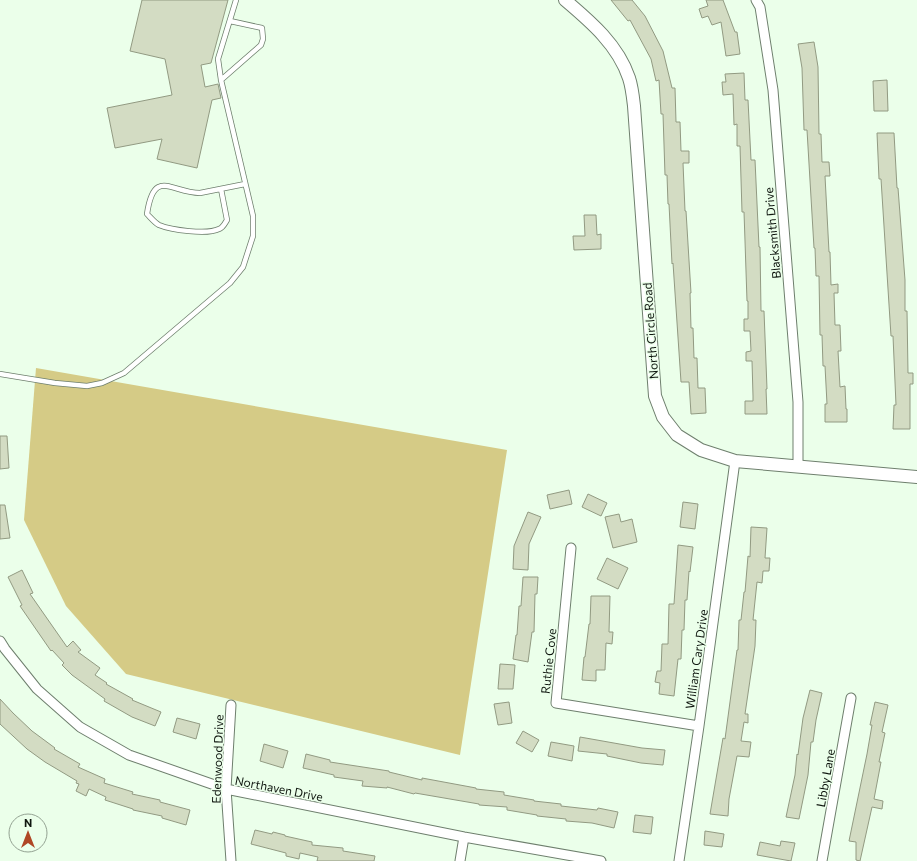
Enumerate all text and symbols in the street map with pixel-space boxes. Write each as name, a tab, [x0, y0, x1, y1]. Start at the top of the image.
street label: Blacksmith Drive	[761, 187, 783, 279]
street label: North Circle Road	[640, 282, 660, 380]
street label: William Cary Drive	[682, 608, 710, 710]
street label: Ruthie Cove	[538, 628, 558, 694]
street label: Edenwood Drive	[208, 714, 226, 804]
street label: Libby Lane	[813, 748, 837, 808]
street label: Northaven Drive	[234, 773, 324, 803]
north arrow	[8, 813, 48, 853]
text: N	[24, 816, 32, 829]

